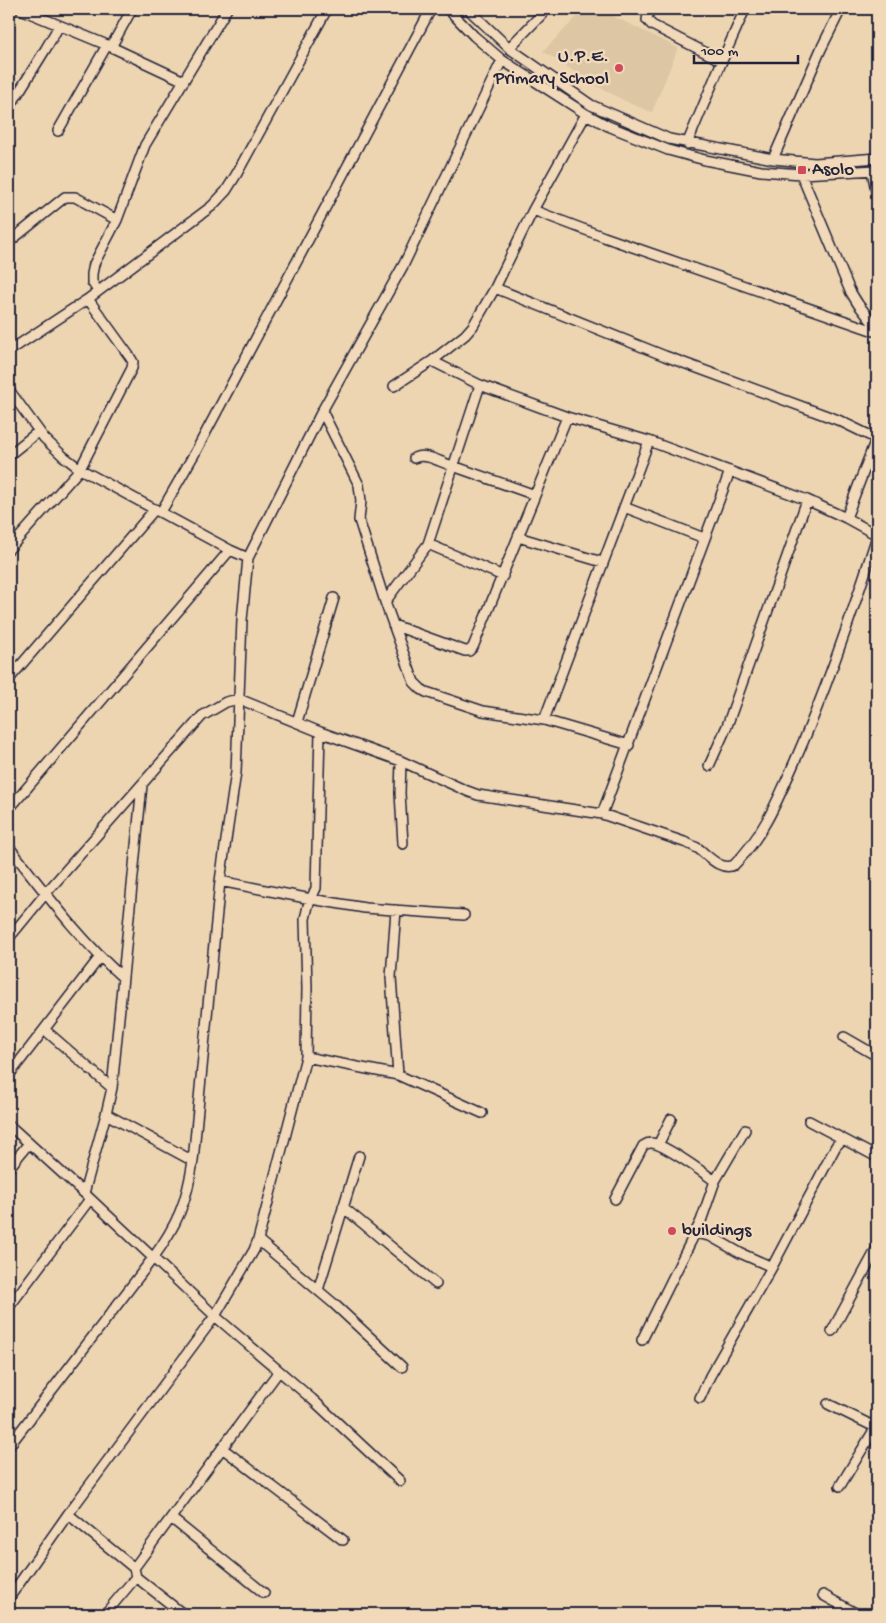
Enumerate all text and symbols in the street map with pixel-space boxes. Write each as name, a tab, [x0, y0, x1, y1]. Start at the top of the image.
scale bar	[694, 32, 797, 64]
text: 100 m	[700, 43, 739, 61]
place label: U.P.E. Primary School	[493, 46, 609, 91]
marker: U.P.E. Primary School	[613, 62, 625, 74]
place label: Asolo	[812, 159, 854, 182]
marker: Asolo	[796, 164, 808, 176]
place label: buildings	[682, 1220, 752, 1243]
marker: buildings	[666, 1225, 678, 1237]

